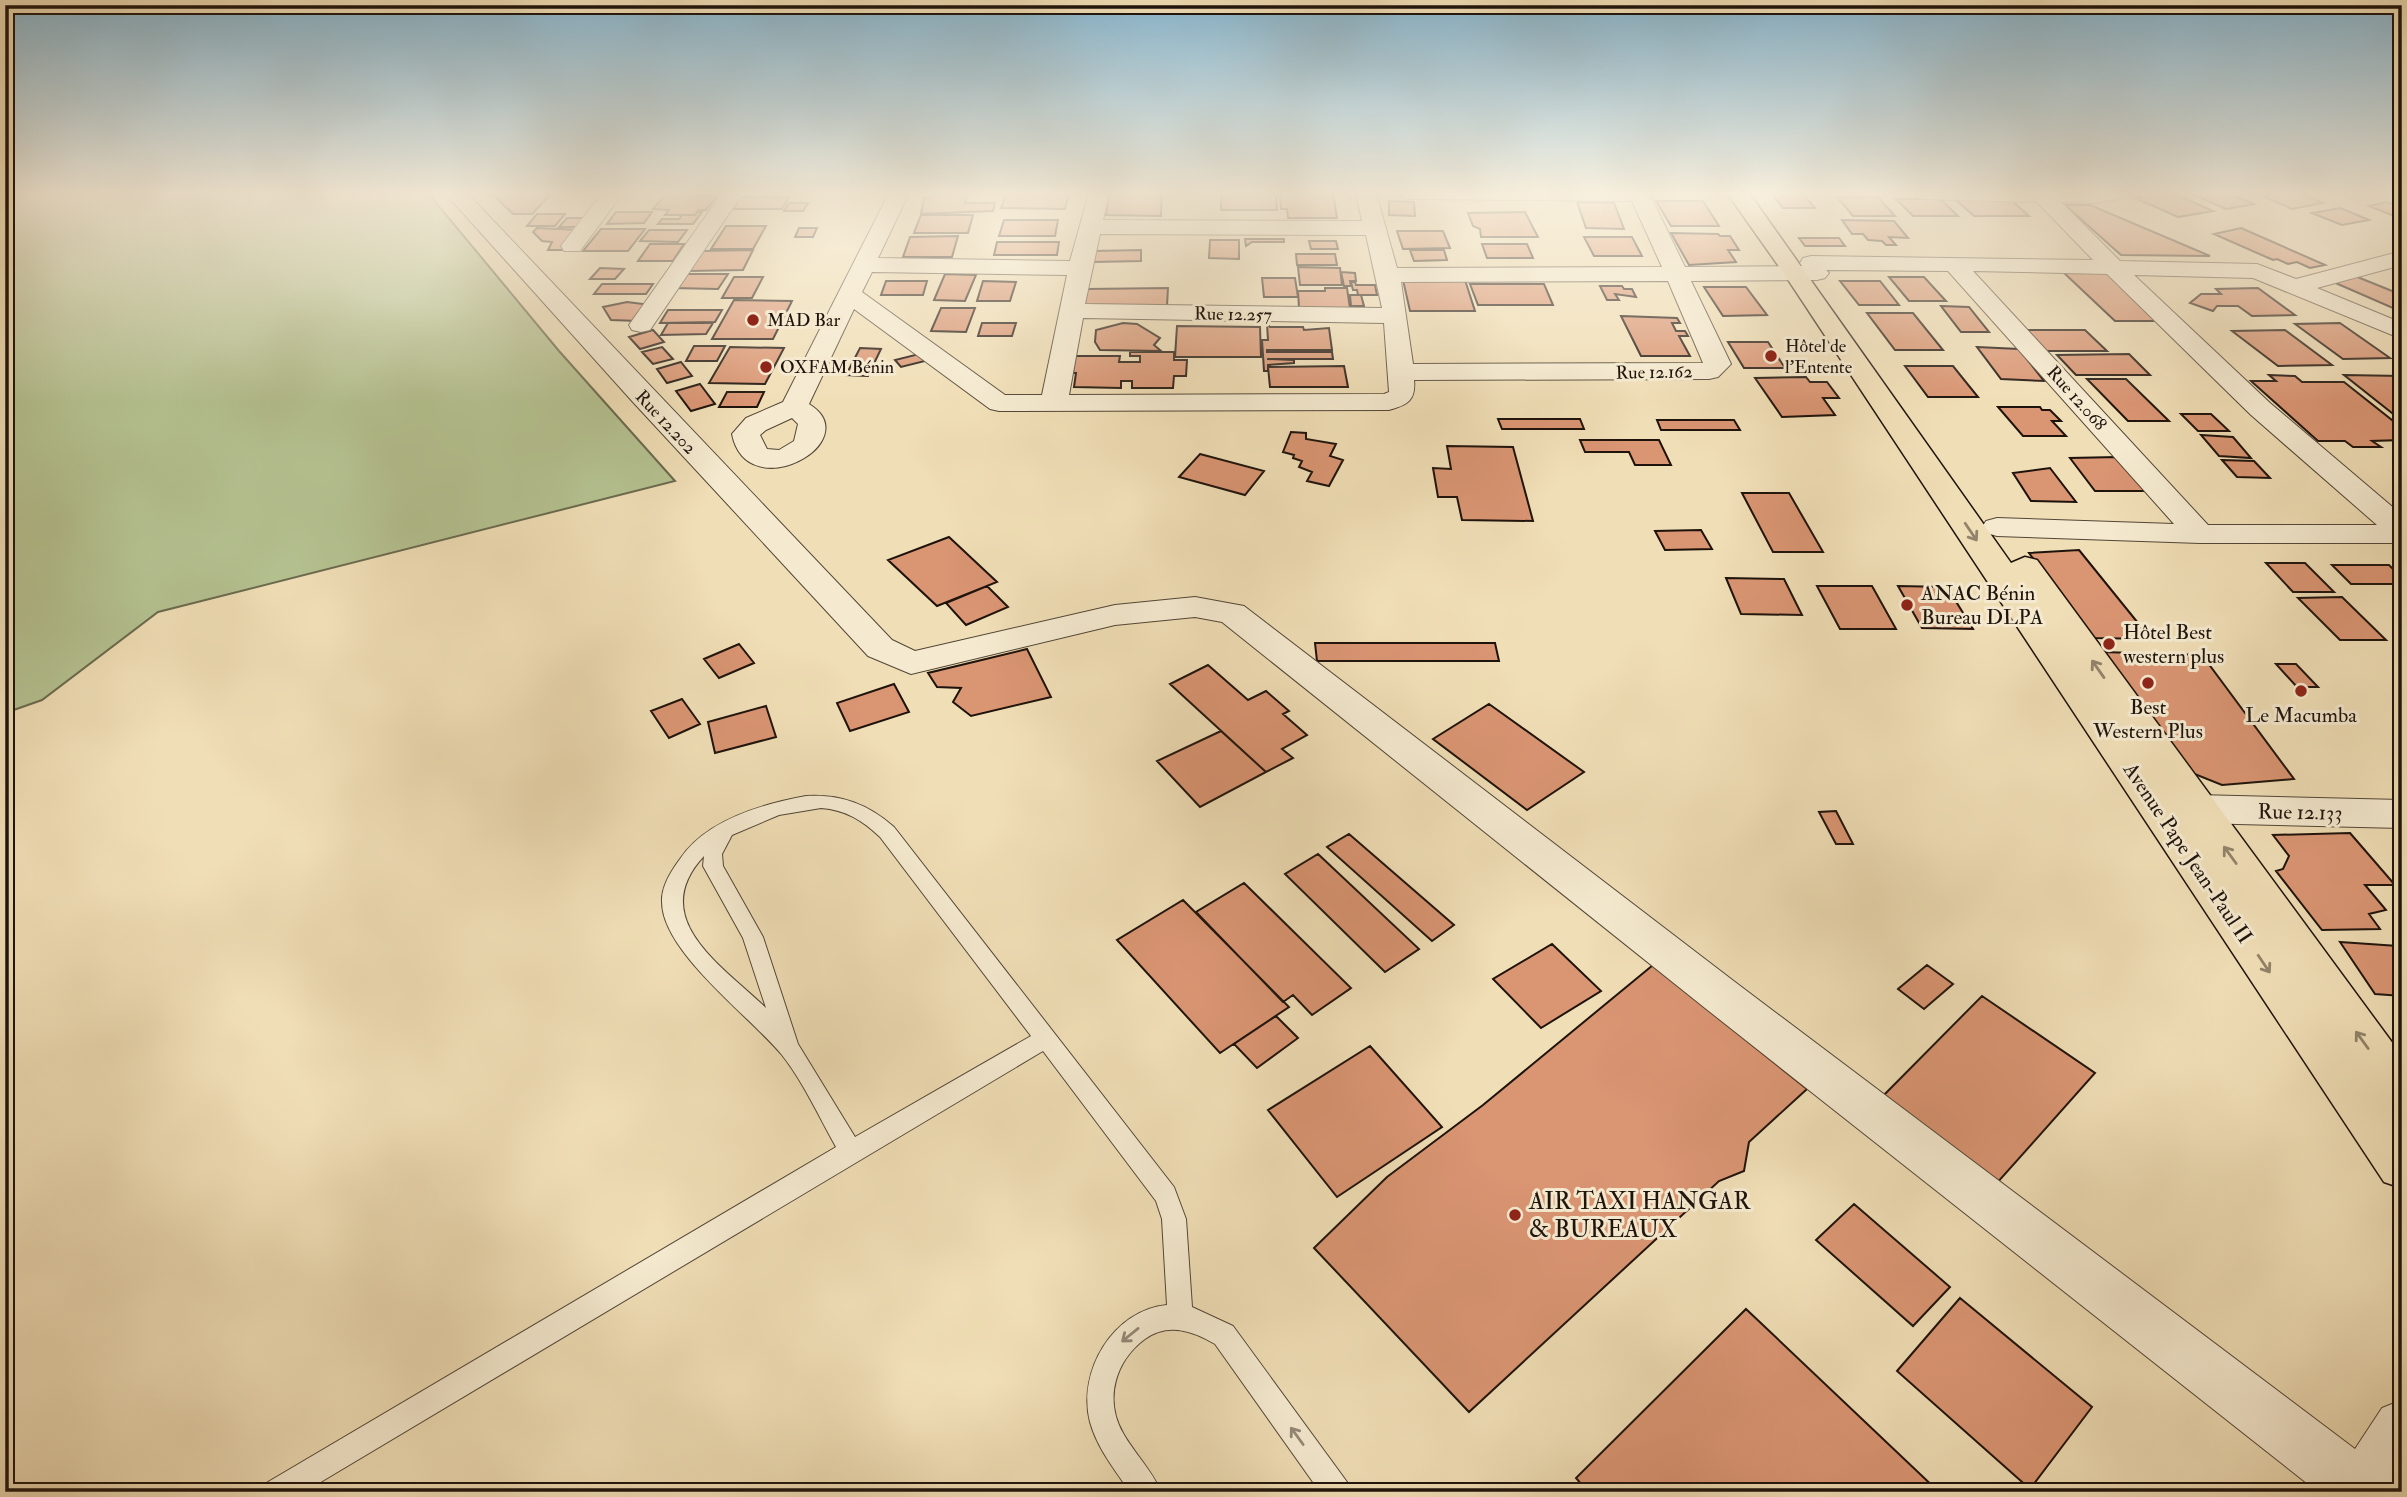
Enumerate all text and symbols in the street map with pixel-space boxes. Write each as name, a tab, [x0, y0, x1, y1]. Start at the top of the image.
street label: Rue 12.257	[1194, 302, 1272, 327]
place label: MAD Bar	[767, 309, 840, 332]
marker: MAD Bar	[745, 312, 761, 328]
place label: Hôtel de l'Entente	[1785, 335, 1853, 379]
marker: Hôtel de l'Entente	[1763, 348, 1779, 364]
place label: OXFAM Bénin	[780, 356, 894, 379]
marker: OXFAM Bénin	[758, 359, 774, 375]
street label: Rue 12.162	[1615, 360, 1693, 385]
street label: Rue 12.068	[2042, 361, 2112, 435]
street label: Rue 12.202	[630, 385, 701, 459]
one-way arrow	[1963, 522, 1978, 541]
place label: ANAC Bénin Bureau DLPA	[1920, 580, 2043, 631]
marker: ANAC Bénin Bureau DLPA	[1899, 597, 1915, 613]
place label: Hôtel Best western plus	[2123, 619, 2224, 670]
marker: Hôtel Best western plus	[2101, 636, 2117, 652]
one-way arrow	[2091, 660, 2105, 679]
marker: Best Western Plus	[2140, 675, 2156, 691]
marker: Le Macumba	[2293, 683, 2309, 699]
place label: Best Western Plus	[2092, 694, 2203, 745]
place label: Le Macumba	[2245, 702, 2357, 729]
street label: Avenue Pape Jean-Paul II	[2116, 757, 2258, 949]
street label: Rue 12.133	[2257, 798, 2343, 827]
one-way arrow	[2223, 846, 2237, 865]
one-way arrow	[2257, 953, 2271, 973]
one-way arrow	[2355, 1031, 2369, 1050]
place label: AIR TAXI HANGAR & BUREAUX	[1528, 1186, 1751, 1245]
marker: AIR TAXI HANGAR & BUREAUX	[1507, 1207, 1523, 1223]
one-way arrow	[1122, 1327, 1140, 1343]
one-way arrow	[1290, 1427, 1305, 1446]

